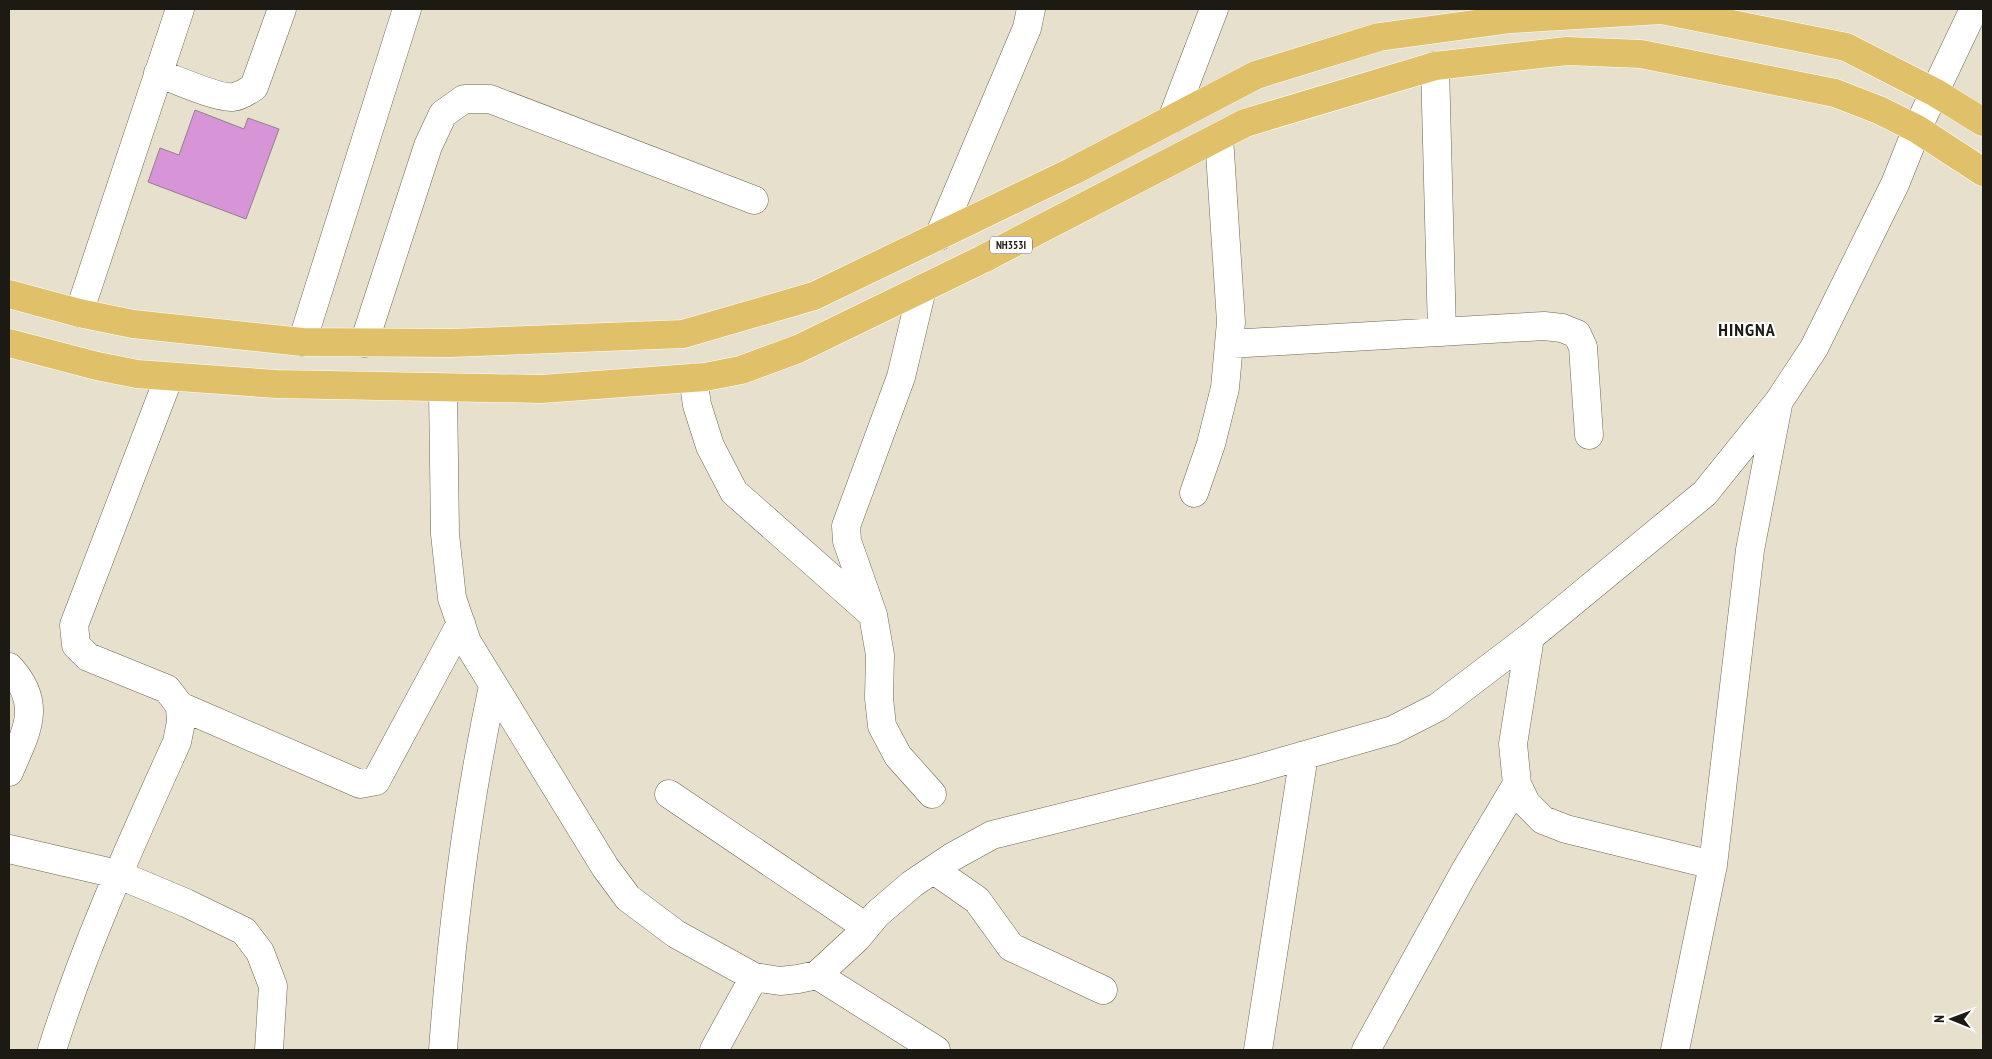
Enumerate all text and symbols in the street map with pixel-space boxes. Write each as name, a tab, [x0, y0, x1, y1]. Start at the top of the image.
road number: NH353I	[990, 236, 1032, 254]
district label: HINGNA	[1718, 318, 1776, 341]
north arrow	[1927, 994, 1977, 1044]
text: N	[1930, 1015, 1948, 1023]

